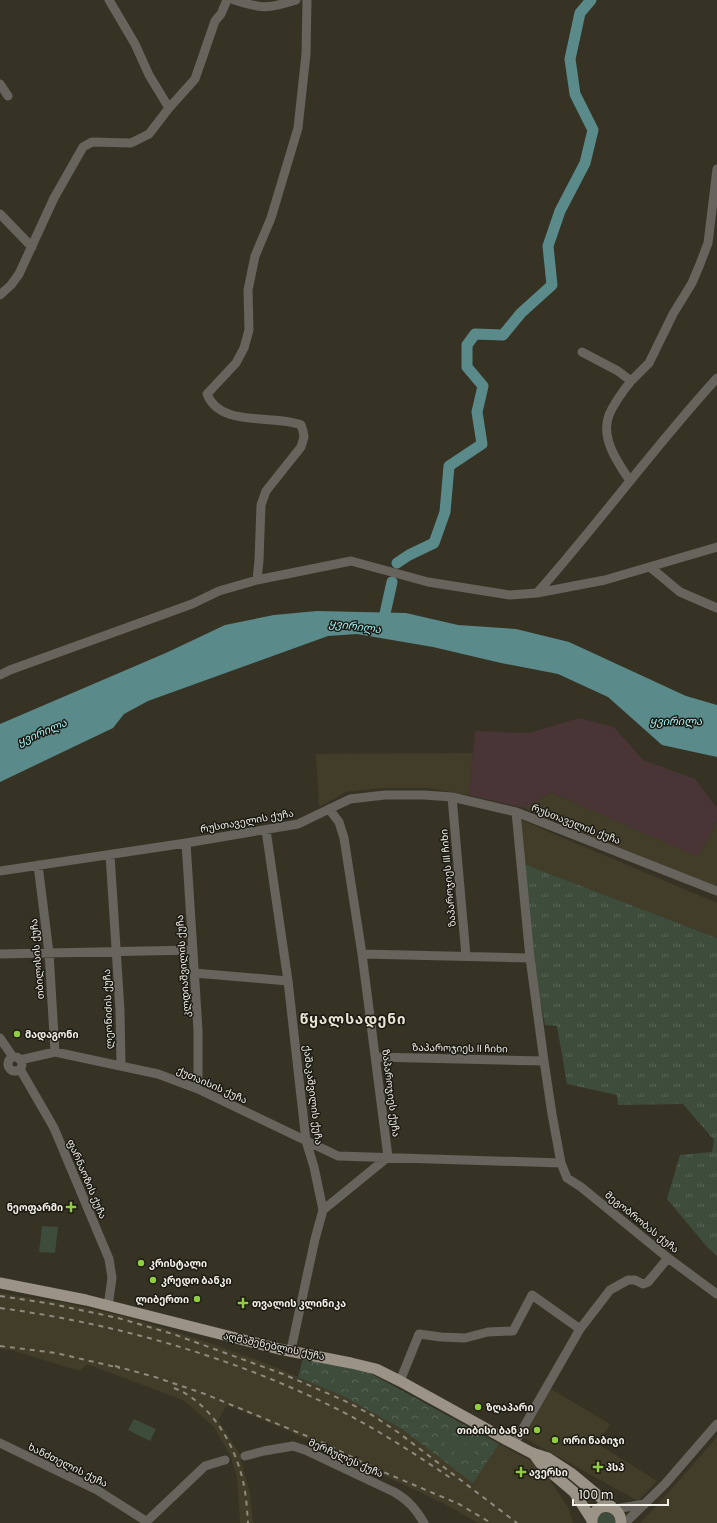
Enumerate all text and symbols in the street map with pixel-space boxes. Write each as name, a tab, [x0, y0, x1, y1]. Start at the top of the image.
water label: ყვირილა	[328, 615, 383, 637]
water label: ყვირილა	[650, 713, 703, 729]
water label: ყვირილა	[15, 714, 70, 750]
street label: რუსთაველის ქუჩა	[529, 800, 623, 848]
street label: რუსთაველის ქუჩა	[199, 805, 295, 837]
street label: ზაპაროჯიეს III ჩიხი	[436, 828, 460, 928]
street label: კლდიაშვილის ქუჩა	[172, 914, 194, 1018]
street label: თბილისის ქუჩა	[26, 918, 48, 1000]
street label: ლეონიძის ქუჩა	[99, 969, 117, 1049]
district label: წყალსადენი	[300, 1009, 406, 1029]
place label: მადაგონი	[25, 1027, 79, 1042]
marker: მადაგონი	[12, 1029, 22, 1039]
street label: ზაპაროჯიეს II ჩიხი	[412, 1040, 508, 1056]
street label: ქაშაკაშვილის ქუჩა	[299, 1044, 327, 1146]
street label: ზაპაროჯიეს ქუჩა	[378, 1048, 404, 1138]
street label: ქუთაისის ქუჩა	[174, 1063, 250, 1107]
street label: ფარნაოზის ქუჩა	[63, 1137, 111, 1221]
street label: მეგობრობას ქუჩა	[602, 1187, 682, 1257]
place label: ნეოფარმი	[7, 1200, 63, 1215]
marker: ნეოფარმი	[66, 1202, 76, 1212]
place label: კრისტალი	[149, 1256, 207, 1271]
marker: კრისტალი	[136, 1258, 146, 1268]
place label: კრედო ბანკი	[161, 1273, 232, 1288]
marker: კრედო ბანკი	[148, 1275, 158, 1285]
place label: ლიბერთი	[136, 1292, 189, 1307]
marker: ლიბერთი	[192, 1294, 202, 1304]
place label: თვალის კლინიკა	[252, 1296, 346, 1311]
marker: თვალის კლინიკა	[237, 1297, 249, 1309]
street label: აღმაშენებლის ქუჩა	[222, 1328, 326, 1364]
place label: ზღაპარი	[486, 1400, 533, 1415]
marker: ზღაპარი	[473, 1402, 483, 1412]
place label: თიბისი ბანკი	[457, 1423, 529, 1438]
marker: თიბისი ბანკი	[532, 1425, 542, 1435]
place label: ორი ნაბიჯი	[563, 1433, 625, 1448]
street label: მერჩულეს ქუჩა	[306, 1435, 386, 1481]
marker: ორი ნაბიჯი	[550, 1435, 560, 1445]
street label: ხანძთელის ქუჩა	[26, 1439, 110, 1491]
place label: პსპ	[606, 1460, 624, 1475]
marker: პსპ	[593, 1462, 603, 1472]
place label: ავერსი	[529, 1465, 568, 1480]
marker: ავერსი	[516, 1467, 526, 1477]
scale bar	[573, 1481, 668, 1507]
text: 100 m	[579, 1486, 613, 1503]

